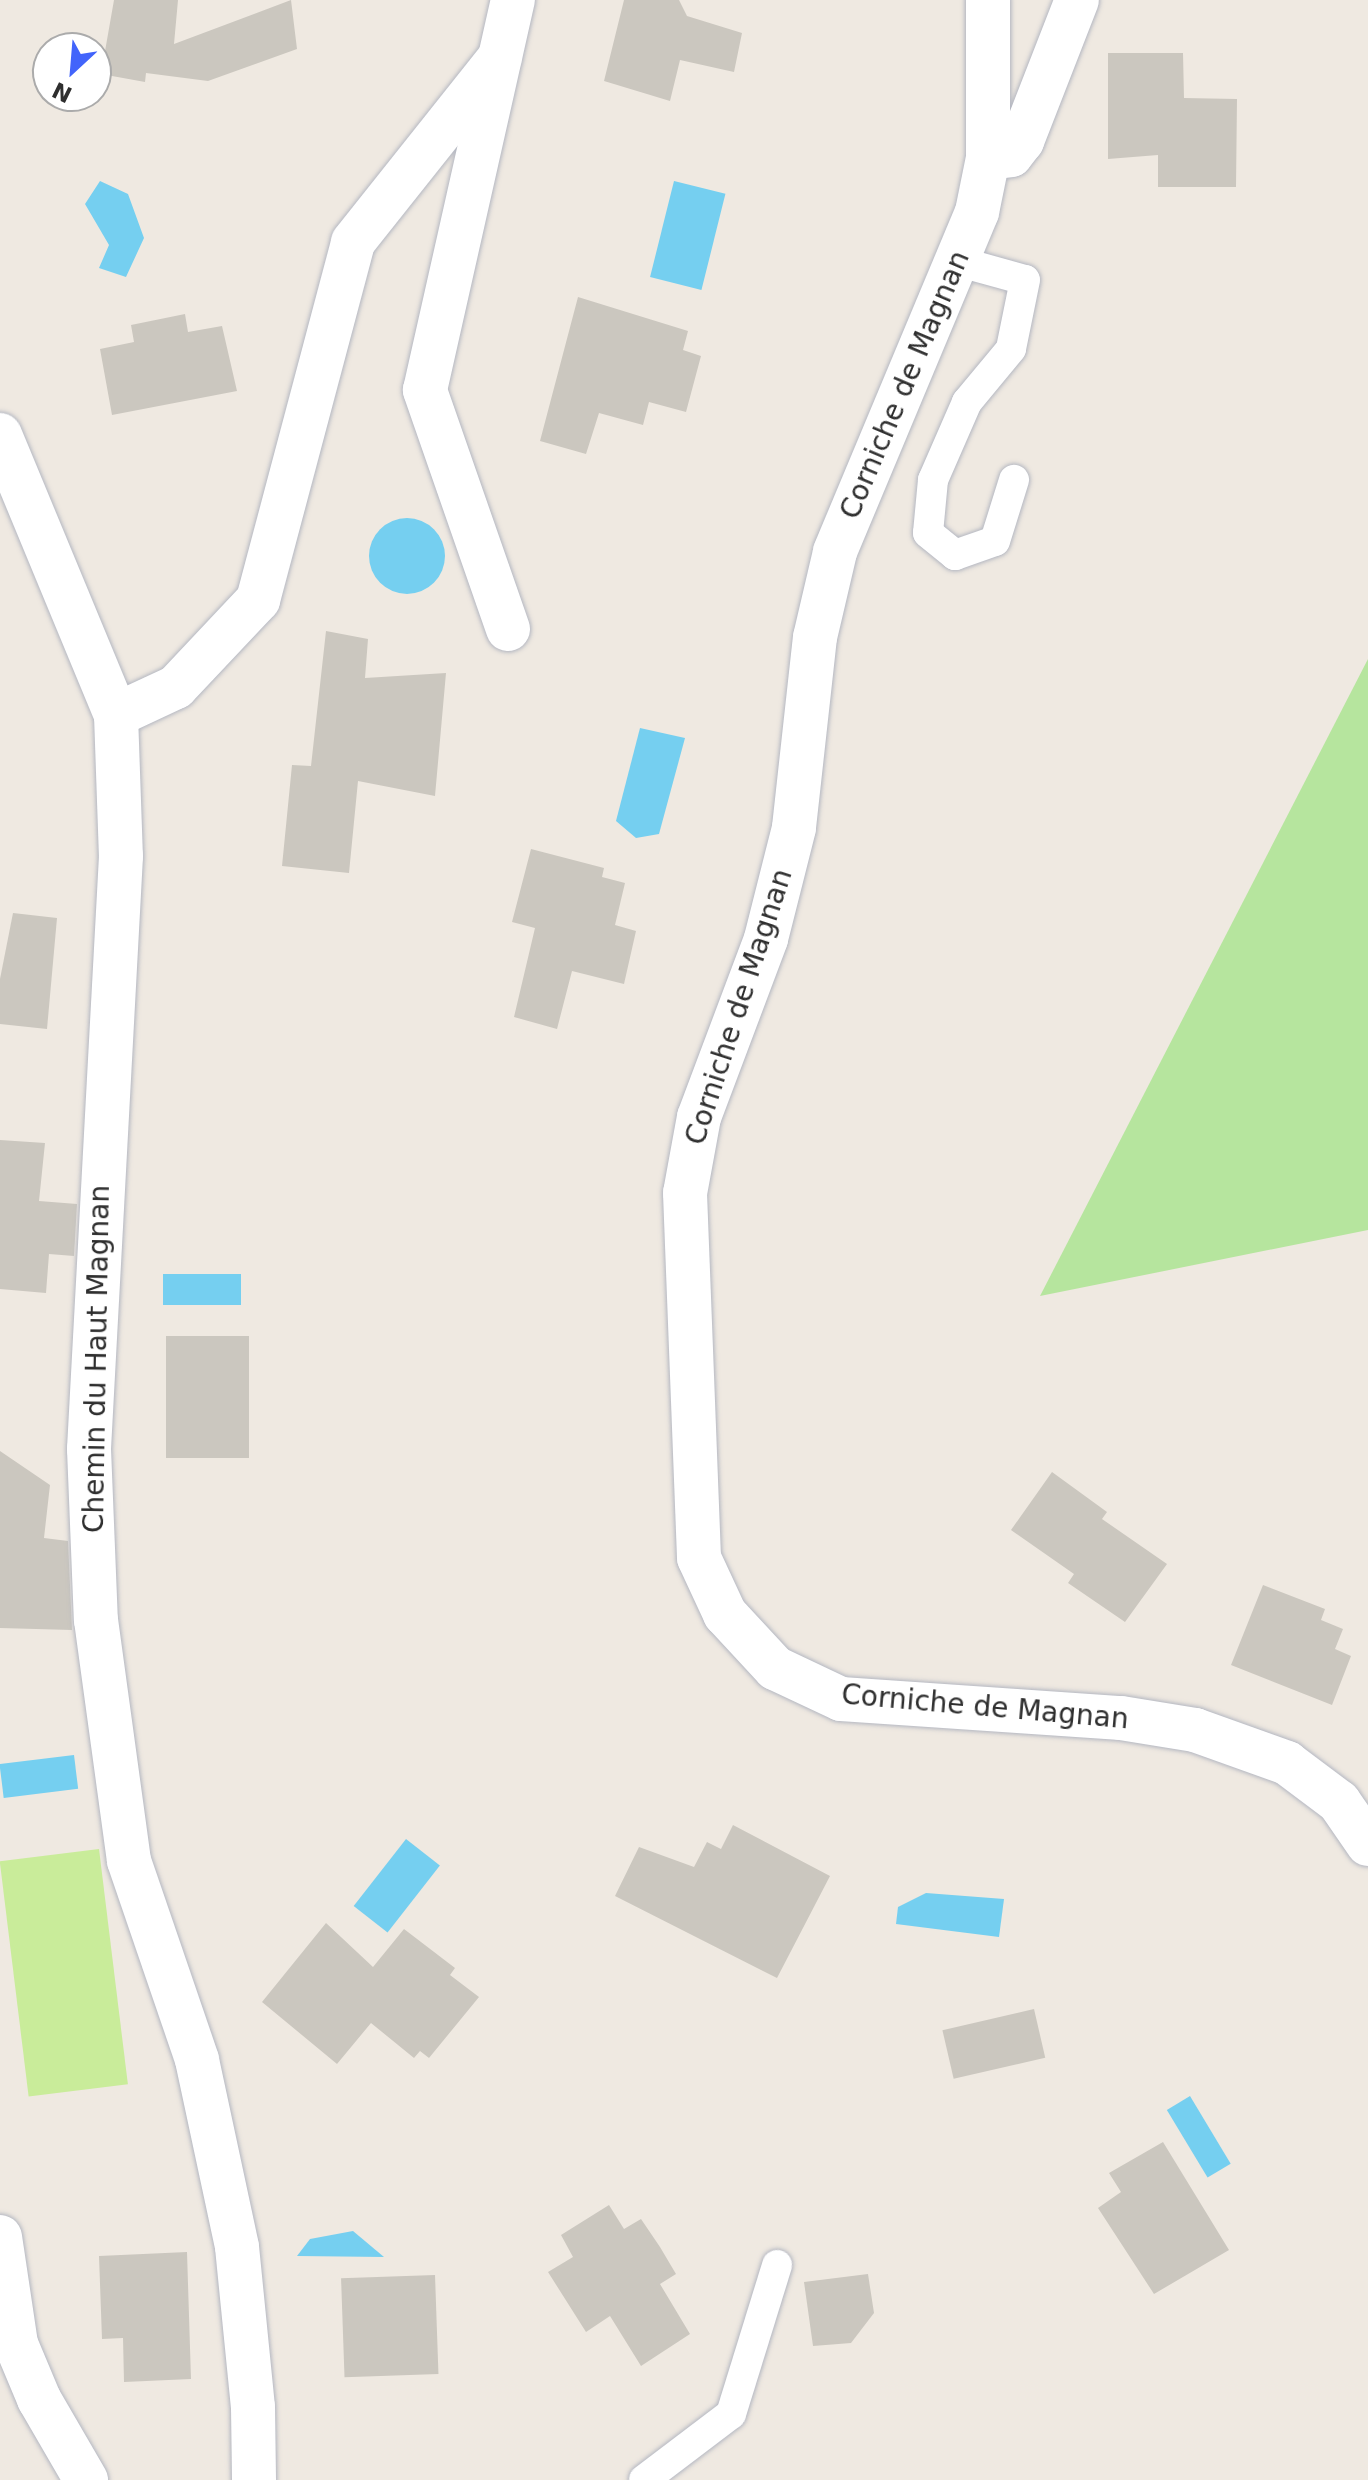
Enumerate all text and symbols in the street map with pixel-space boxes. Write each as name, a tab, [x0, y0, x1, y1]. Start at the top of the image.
north arrow	[32, 32, 112, 112]
text: N	[48, 77, 76, 107]
street label: Corniche de Magnan	[833, 246, 977, 524]
street label: Corniche de Magnan	[679, 865, 799, 1149]
street label: Chemin du Haut Magnan	[77, 1185, 117, 1533]
street label: Corniche de Magnan	[840, 1678, 1130, 1736]

